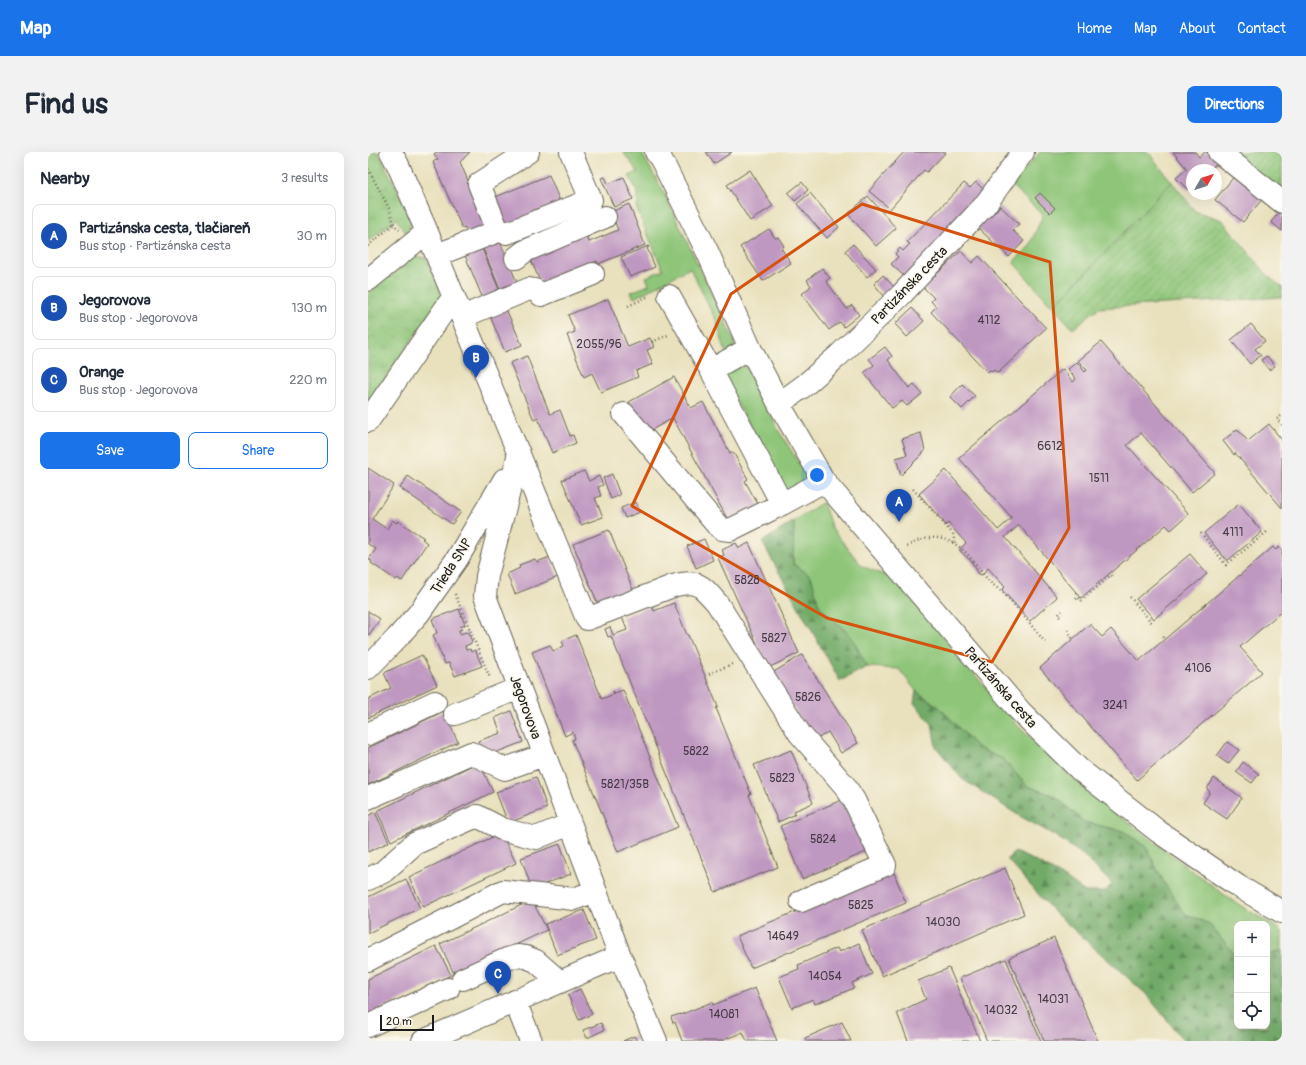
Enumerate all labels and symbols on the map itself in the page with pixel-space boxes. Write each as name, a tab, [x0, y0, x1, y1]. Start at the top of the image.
north arrow	[1186, 164, 1222, 200]
street label: Partizánska cesta	[868, 243, 951, 328]
house number: 4112	[977, 313, 1001, 328]
house number: 2055/96	[576, 337, 622, 352]
pin: B	[463, 345, 489, 378]
house number: 6612	[1037, 439, 1063, 454]
your location	[807, 465, 827, 485]
house number: 1511	[1089, 471, 1109, 486]
pin: A	[886, 489, 912, 522]
house number: 4111	[1222, 525, 1244, 540]
street label: Trieda SNP	[427, 535, 476, 598]
house number: 5828	[734, 573, 760, 588]
house number: 5827	[761, 631, 787, 646]
street label: Partizánska cesta	[961, 643, 1041, 732]
house number: 4106	[1185, 661, 1211, 676]
street label: Jegorovova	[506, 673, 545, 742]
house number: 5826	[795, 690, 821, 705]
house number: 3241	[1102, 698, 1128, 713]
house number: 5822	[683, 744, 709, 759]
house number: 5823	[769, 771, 795, 786]
house number: 5821/35B	[601, 777, 649, 792]
house number: 5824	[810, 832, 836, 847]
house number: 5825	[848, 898, 874, 913]
house number: 14030	[926, 915, 960, 930]
house number: 14649	[767, 929, 799, 944]
pin: C	[485, 961, 511, 994]
house number: 14054	[808, 969, 842, 984]
house number: 14031	[1037, 992, 1069, 1007]
house number: 14032	[984, 1003, 1018, 1018]
house number: 14081	[709, 1007, 739, 1022]
scale bar	[380, 1013, 434, 1032]

